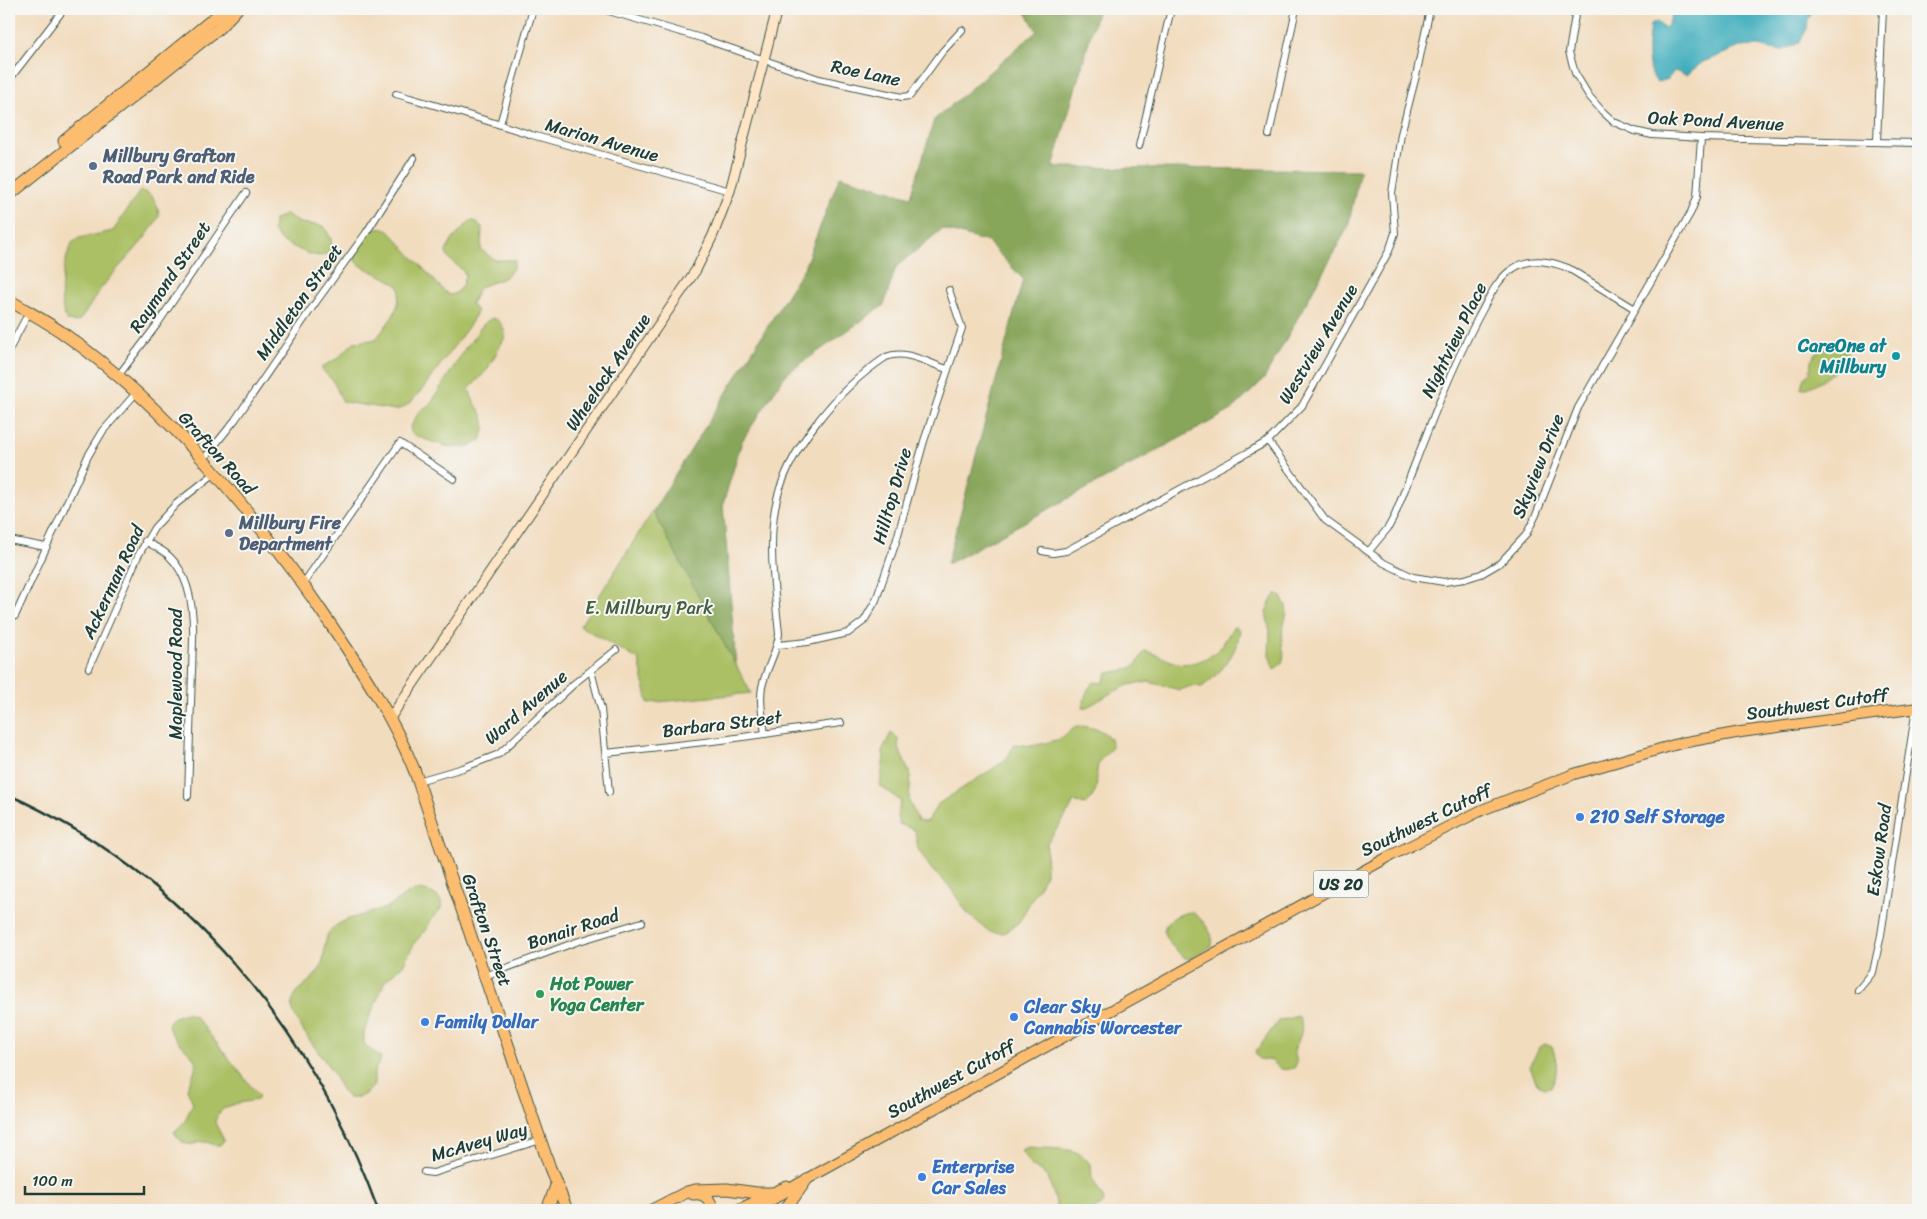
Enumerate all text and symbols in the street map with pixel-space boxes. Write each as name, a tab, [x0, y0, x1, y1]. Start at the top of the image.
street label: Roe Lane	[828, 50, 904, 96]
street label: Oak Pond Avenue	[1647, 101, 1785, 141]
street label: Marion Avenue	[541, 109, 663, 172]
place label: Millbury Grafton Road Park and Ride	[102, 140, 255, 193]
marker: Millbury Grafton Road Park and Ride	[87, 160, 99, 172]
street label: Raymond Street	[121, 214, 219, 339]
street label: Middleton Street	[247, 237, 351, 367]
street label: Westview Avenue	[1269, 277, 1367, 411]
street label: Nightview Place	[1412, 277, 1496, 403]
street label: Wheelock Avenue	[557, 306, 660, 438]
place label: CareOne at Millbury	[1797, 330, 1888, 383]
marker: CareOne at Millbury	[1890, 350, 1902, 362]
street label: Grafton Road	[170, 403, 265, 504]
street label: Skyview Drive	[1502, 409, 1574, 523]
street label: Hilltop Drive	[863, 444, 921, 548]
place label: Millbury Fire Department	[238, 507, 342, 560]
street label: Ackerman Road	[72, 518, 154, 645]
marker: Millbury Fire Department	[223, 527, 235, 539]
park label: E. Millbury Park	[585, 592, 713, 624]
street label: Maplewood Road	[160, 607, 192, 739]
street label: Ward Avenue	[477, 661, 575, 753]
street label: Southwest Cutoff	[1744, 678, 1893, 730]
street label: Barbara Street	[661, 701, 784, 747]
street label: Southwest Cutoff	[1355, 773, 1500, 866]
street label: Eskow Road	[1857, 800, 1902, 898]
place label: 210 Self Storage	[1589, 801, 1726, 833]
marker: 210 Self Storage	[1574, 811, 1586, 823]
street label: Grafton Street	[453, 869, 521, 991]
road number: US 20	[1314, 871, 1368, 898]
street label: Bonair Road	[523, 899, 624, 959]
place label: Hot Power Yoga Center	[549, 968, 645, 1021]
marker: Hot Power Yoga Center	[534, 988, 546, 1000]
place label: Clear Sky Cannabis Worcester	[1023, 991, 1183, 1044]
place label: Family Dollar	[434, 1006, 540, 1038]
marker: Clear Sky Cannabis Worcester	[1008, 1011, 1020, 1023]
marker: Family Dollar	[419, 1016, 431, 1028]
street label: Southwest Cutoff	[881, 1029, 1024, 1128]
street label: McAvey Way	[427, 1113, 532, 1171]
place label: Enterprise Car Sales	[931, 1151, 1014, 1204]
scale bar	[25, 1164, 144, 1196]
text: 100 m	[32, 1168, 73, 1194]
marker: Enterprise Car Sales	[916, 1171, 928, 1183]

